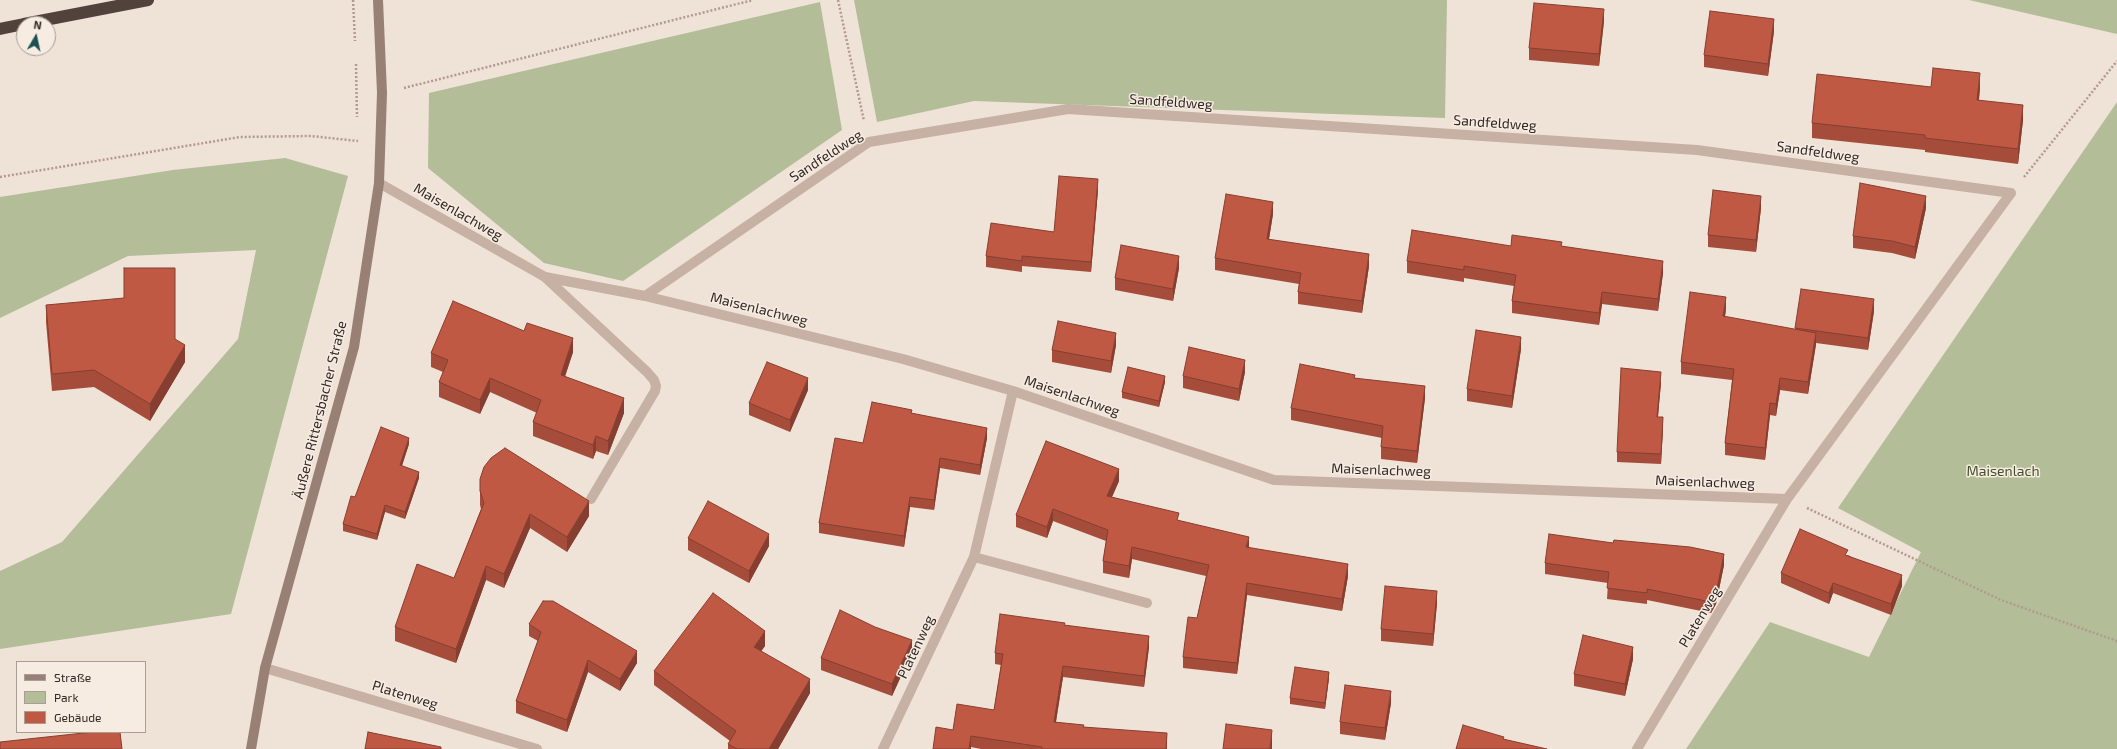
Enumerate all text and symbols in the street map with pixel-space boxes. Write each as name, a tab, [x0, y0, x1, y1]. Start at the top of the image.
north arrow	[16, 16, 56, 56]
text: N	[33, 18, 43, 32]
street label: Sandfeldweg	[1129, 91, 1213, 113]
street label: Sandfeldweg	[1453, 112, 1537, 134]
street label: Sandfeldweg	[786, 126, 866, 186]
street label: Sandfeldweg	[1776, 138, 1860, 166]
street label: Maisenlachweg	[411, 180, 505, 244]
street label: Maisenlachweg	[709, 289, 809, 329]
street label: Äußere Rittersbacher Straße	[290, 319, 350, 501]
street label: Maisenlachweg	[1022, 372, 1122, 420]
street label: Maisenlachweg	[1331, 460, 1431, 480]
park label: Maisenlach	[1966, 463, 2040, 479]
street label: Maisenlachweg	[1655, 472, 1755, 492]
street label: Platenweg	[1675, 584, 1725, 650]
street label: Platenweg	[894, 613, 938, 681]
legend	[16, 661, 146, 733]
text: Straße	[54, 670, 91, 684]
street label: Platenweg	[370, 677, 440, 713]
text: Park	[54, 690, 79, 704]
text: Gebäude	[54, 710, 102, 724]

